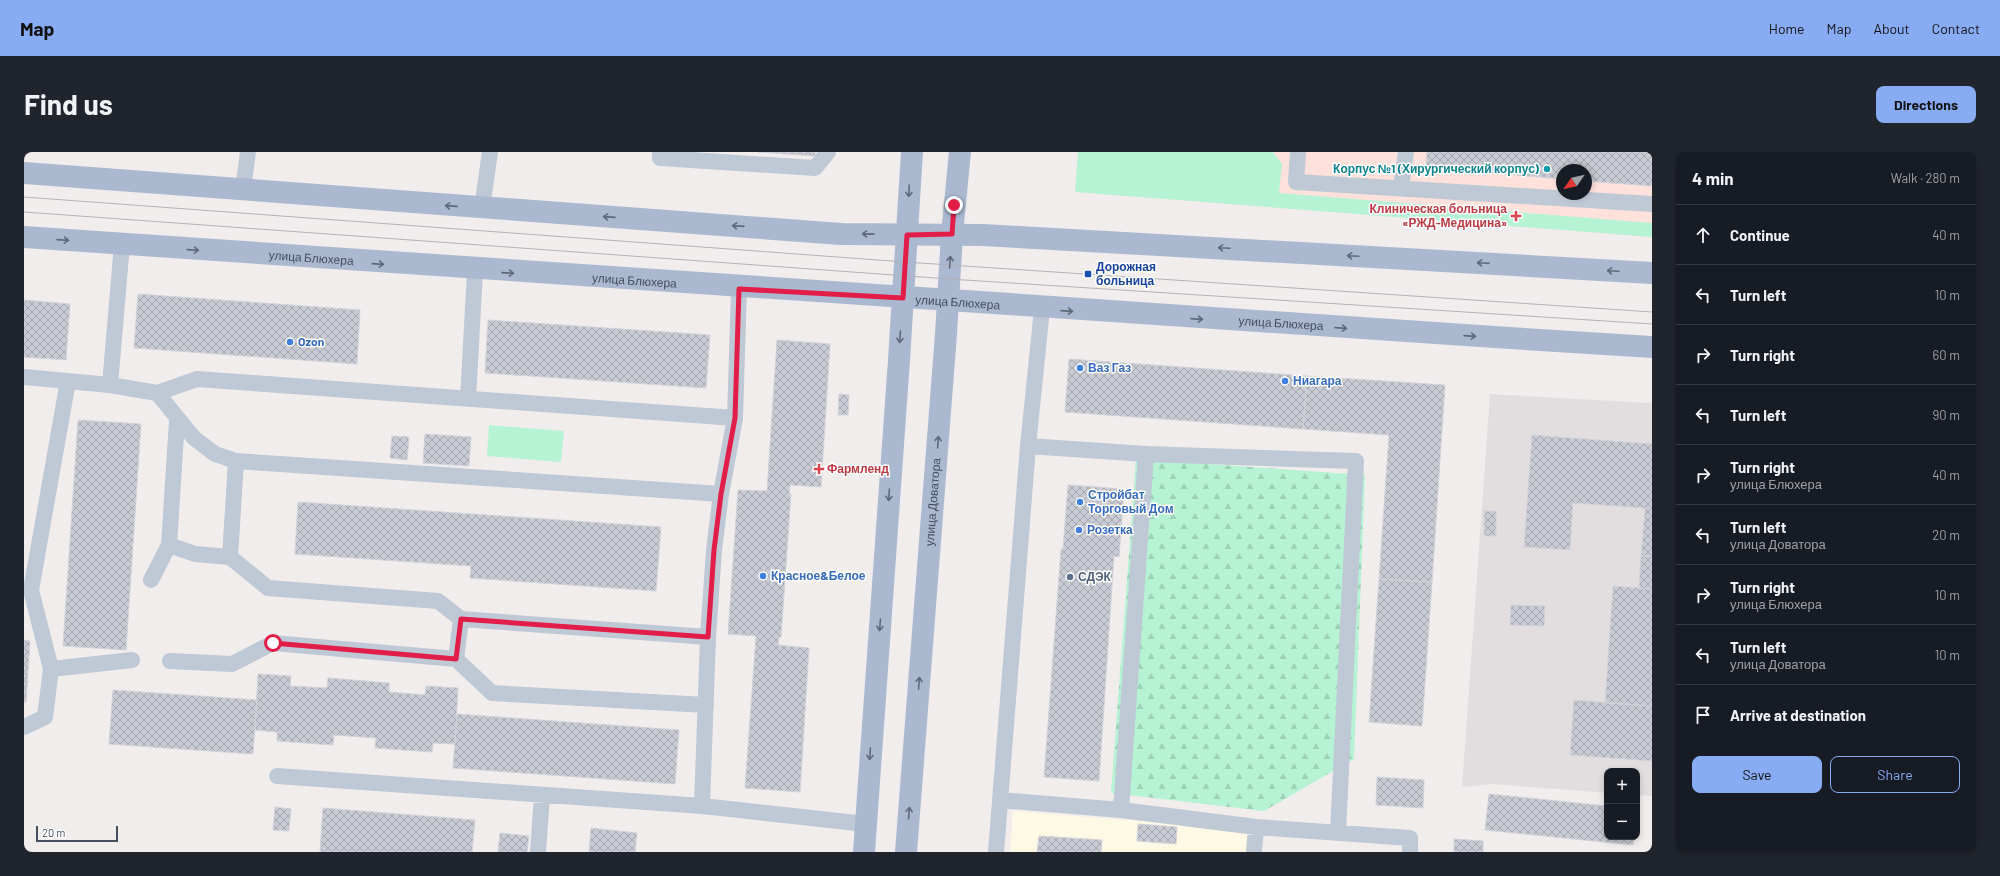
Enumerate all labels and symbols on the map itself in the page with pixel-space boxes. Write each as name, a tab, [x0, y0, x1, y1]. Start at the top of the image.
place label: Корпус №1 (Хирургический корпус)	[1333, 161, 1540, 176]
marker: Корпус №1 (Хирургический корпус)	[1542, 164, 1552, 174]
north arrow	[1556, 164, 1592, 200]
one-way arrow	[906, 184, 913, 197]
route end	[945, 196, 963, 214]
place label: Клиническая больница «РЖД-Медицина»	[1370, 201, 1507, 230]
one-way arrow	[445, 202, 458, 209]
marker: Клиническая больница «РЖД-Медицина»	[1510, 210, 1522, 222]
one-way arrow	[603, 214, 616, 221]
one-way arrow	[732, 223, 745, 230]
one-way arrow	[862, 231, 875, 238]
one-way arrow	[56, 236, 69, 243]
one-way arrow	[1218, 245, 1231, 252]
one-way arrow	[186, 246, 199, 253]
street label: улица Блюхера	[268, 247, 354, 268]
one-way arrow	[1347, 252, 1360, 260]
one-way arrow	[946, 256, 953, 269]
place label: Дорожная больница	[1096, 259, 1156, 288]
one-way arrow	[371, 260, 384, 267]
one-way arrow	[1477, 260, 1490, 267]
one-way arrow	[1607, 267, 1620, 275]
marker: Дорожная больница	[1083, 269, 1093, 279]
one-way arrow	[501, 270, 514, 277]
street label: улица Блюхера	[592, 270, 678, 290]
street label: улица Блюхера	[915, 292, 1001, 312]
one-way arrow	[1060, 307, 1073, 314]
street label: улица Блюхера	[1238, 313, 1324, 333]
one-way arrow	[1190, 315, 1203, 322]
one-way arrow	[1334, 324, 1347, 331]
one-way arrow	[897, 330, 904, 343]
one-way arrow	[1463, 332, 1476, 339]
place label: Ozon	[298, 334, 324, 348]
marker: Ozon	[285, 337, 295, 347]
place label: Ваз Газ	[1088, 360, 1131, 374]
marker: Ваз Газ	[1075, 363, 1085, 373]
place label: Ниагара	[1293, 373, 1342, 388]
marker: Ниагара	[1280, 376, 1290, 386]
one-way arrow	[934, 436, 941, 449]
street label: улица Доватора	[922, 457, 943, 547]
place label: Фармленд	[827, 461, 889, 476]
marker: Фармленд	[814, 464, 824, 474]
place label: Стройбат Торговый Дом	[1088, 487, 1174, 516]
one-way arrow	[885, 488, 892, 501]
marker: Стройбат Торговый Дом	[1075, 497, 1085, 507]
place label: Розетка	[1087, 522, 1133, 536]
marker: Розетка	[1074, 525, 1084, 535]
place label: Красное&Белое	[771, 568, 866, 583]
place label: СДЭК	[1078, 569, 1112, 584]
marker: Красное&Белое	[758, 571, 768, 581]
marker: СДЭК	[1065, 572, 1075, 582]
one-way arrow	[876, 618, 883, 631]
route start	[264, 634, 282, 652]
one-way arrow	[916, 677, 923, 690]
one-way arrow	[867, 747, 874, 760]
one-way arrow	[906, 807, 913, 820]
scale bar	[36, 824, 118, 843]

